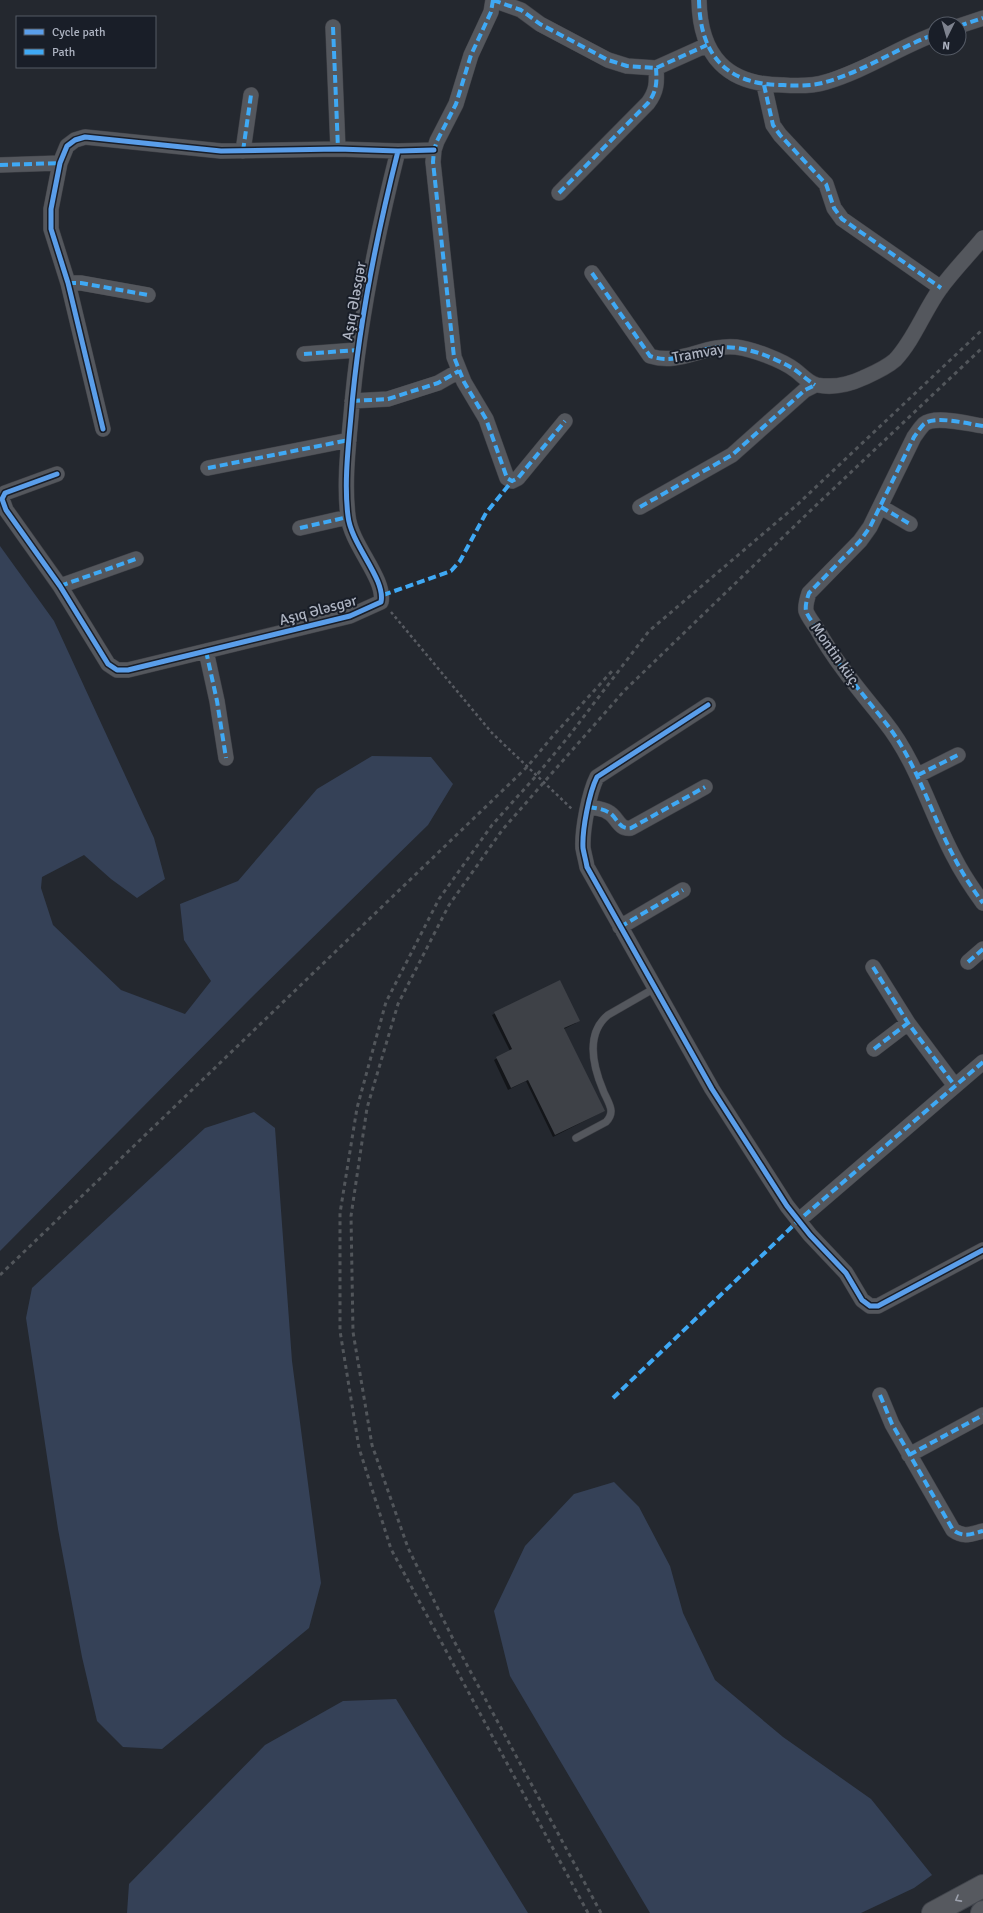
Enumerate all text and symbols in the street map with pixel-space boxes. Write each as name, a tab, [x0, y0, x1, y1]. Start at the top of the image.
legend	[16, 16, 156, 68]
north arrow	[927, 16, 967, 56]
text: Cycle path	[52, 25, 105, 40]
text: N	[942, 39, 951, 52]
text: Path	[52, 45, 75, 60]
street label: Aşıq Ələsgər	[338, 260, 370, 342]
street label: Tramvay	[671, 340, 725, 366]
street label: Aşıq Ələsgər	[277, 591, 359, 629]
street label: Montin küç.	[807, 619, 865, 691]
one-way arrow	[955, 1895, 962, 1902]

